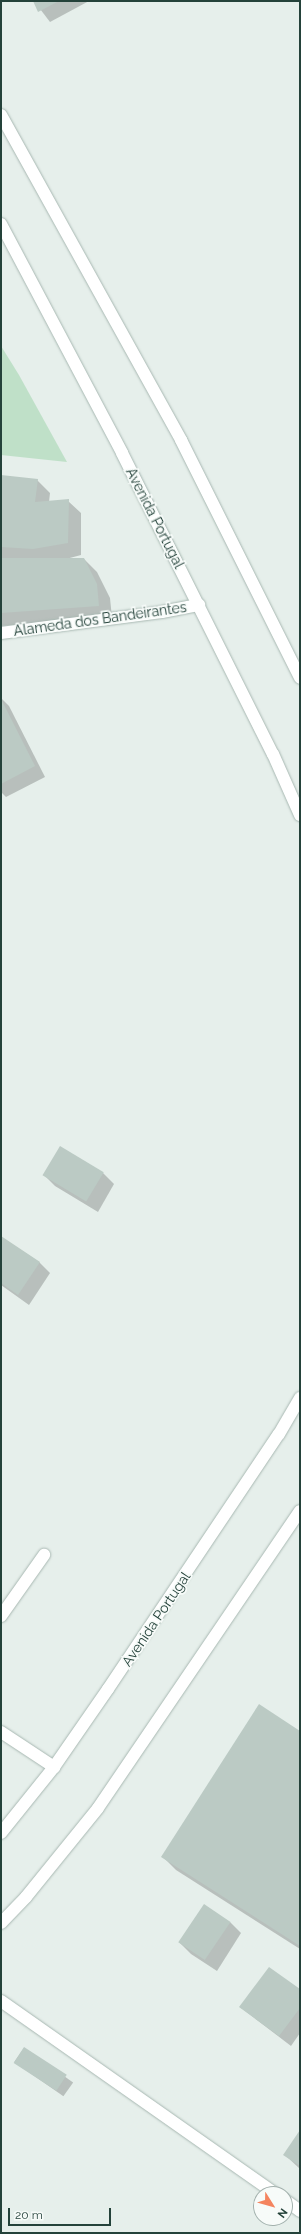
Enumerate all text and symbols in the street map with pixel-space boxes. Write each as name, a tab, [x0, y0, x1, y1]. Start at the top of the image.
street label: Avenida Portugal	[122, 465, 188, 571]
street label: Alameda dos Bandeirantes	[12, 599, 188, 639]
street label: Avenida Portugal	[118, 1569, 194, 1669]
north arrow	[253, 2186, 293, 2226]
scale bar	[10, 2200, 113, 2226]
text: N	[274, 2206, 290, 2220]
text: 20 m	[15, 2208, 43, 2222]

